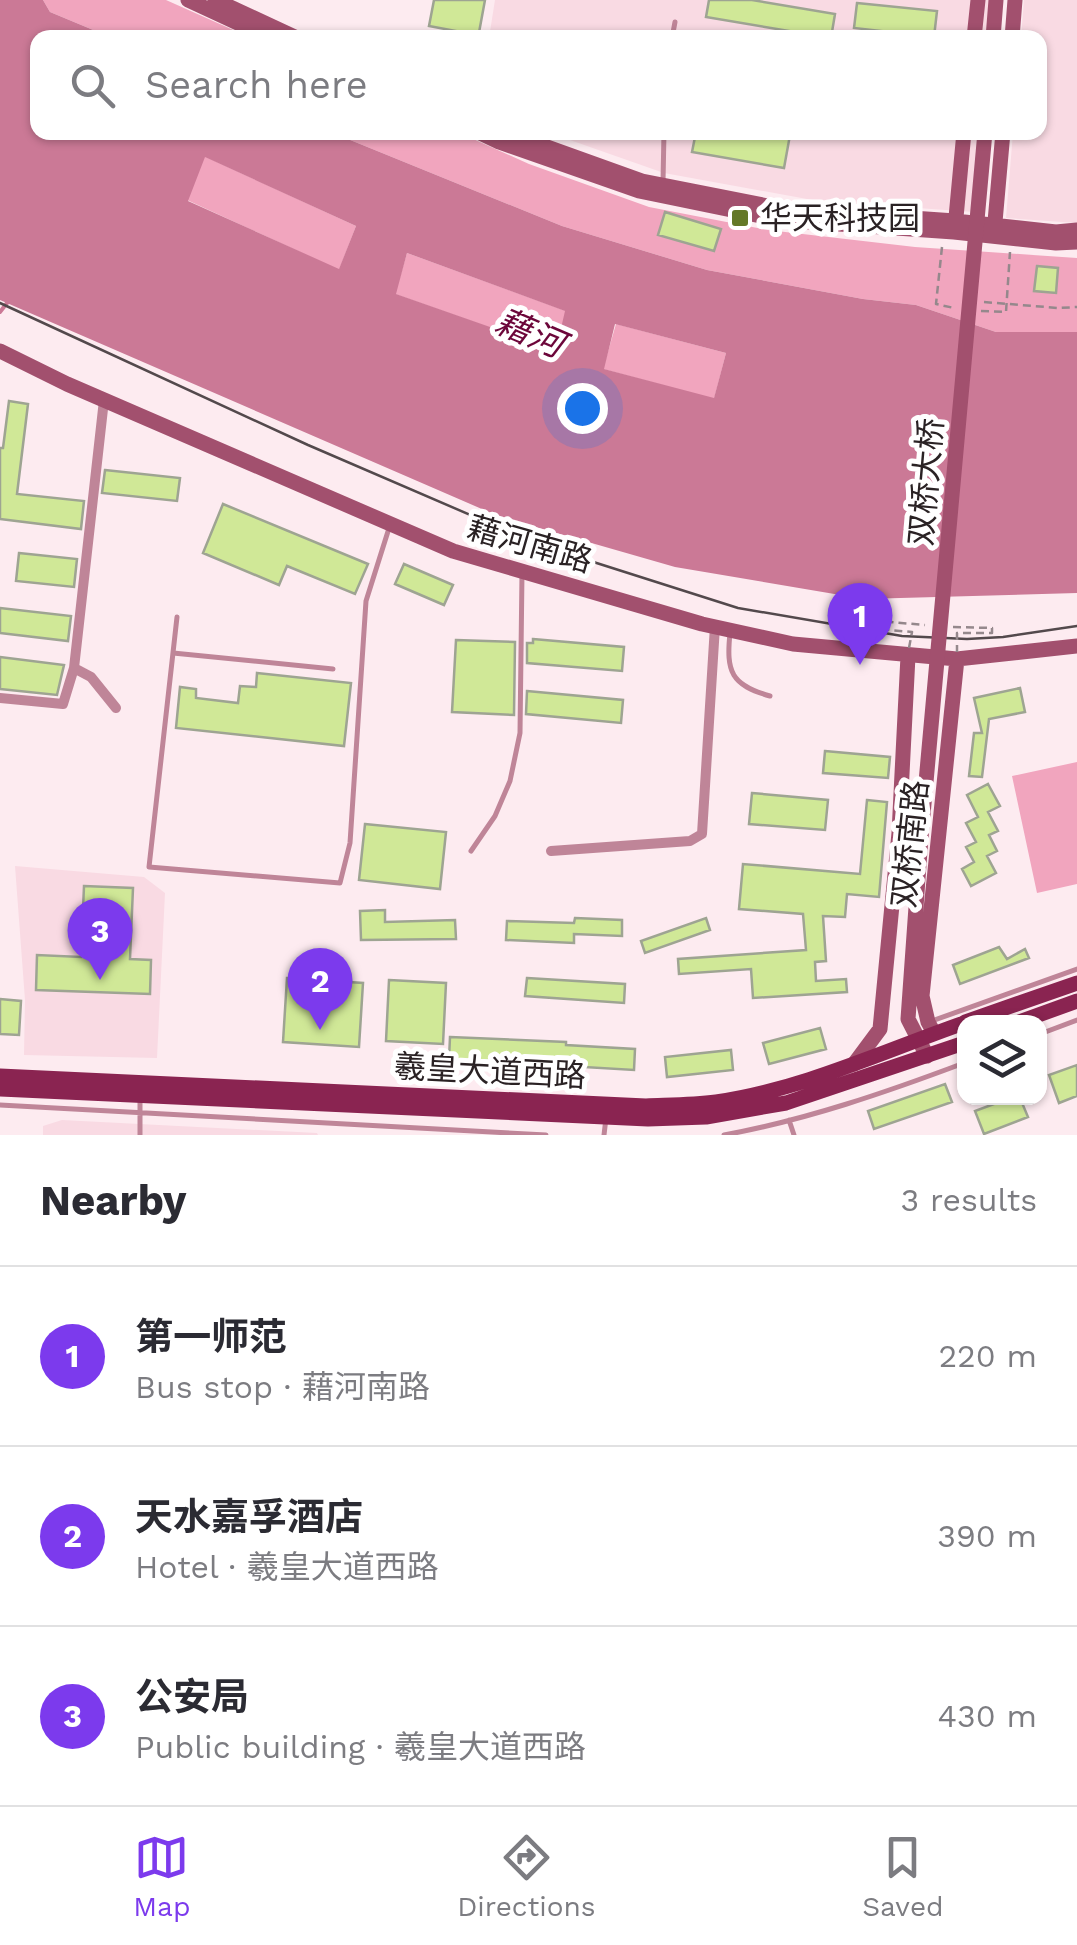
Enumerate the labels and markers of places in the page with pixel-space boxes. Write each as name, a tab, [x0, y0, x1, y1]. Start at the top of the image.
place label: 华天科技园	[760, 199, 920, 237]
marker: 华天科技园	[729, 207, 751, 229]
pin: 1	[828, 582, 892, 665]
pin: 3	[68, 898, 132, 980]
pin: 2	[288, 948, 352, 1030]

